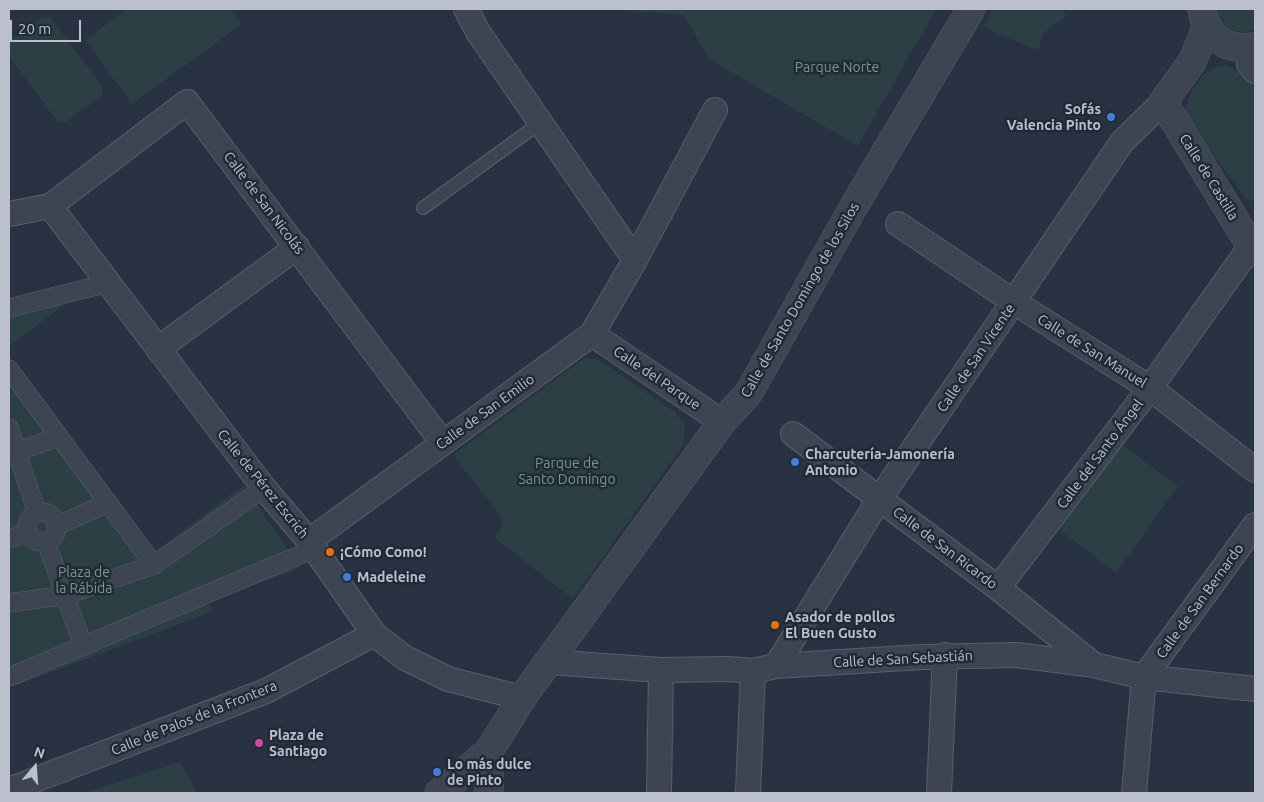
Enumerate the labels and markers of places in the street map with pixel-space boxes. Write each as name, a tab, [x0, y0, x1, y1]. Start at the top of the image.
place label: Sofás Valencia Pinto	[1007, 101, 1101, 134]
marker: Sofás Valencia Pinto	[1105, 111, 1117, 123]
place label: Charcutería-Jamonería Antonio	[805, 446, 955, 478]
marker: Charcutería-Jamonería Antonio	[789, 456, 801, 468]
place label: ¡Cómo Como!	[340, 544, 427, 560]
marker: ¡Cómo Como!	[324, 546, 336, 558]
place label: Madeleine	[357, 569, 426, 585]
marker: Madeleine	[341, 571, 353, 583]
place label: Asador de pollos El Buen Gusto	[785, 609, 895, 642]
marker: Asador de pollos El Buen Gusto	[769, 619, 781, 631]
place label: Plaza de Santiago	[269, 727, 327, 760]
marker: Plaza de Santiago	[253, 737, 265, 749]
place label: Lo más dulce de Pinto	[447, 756, 532, 789]
marker: Lo más dulce de Pinto	[431, 766, 443, 778]

